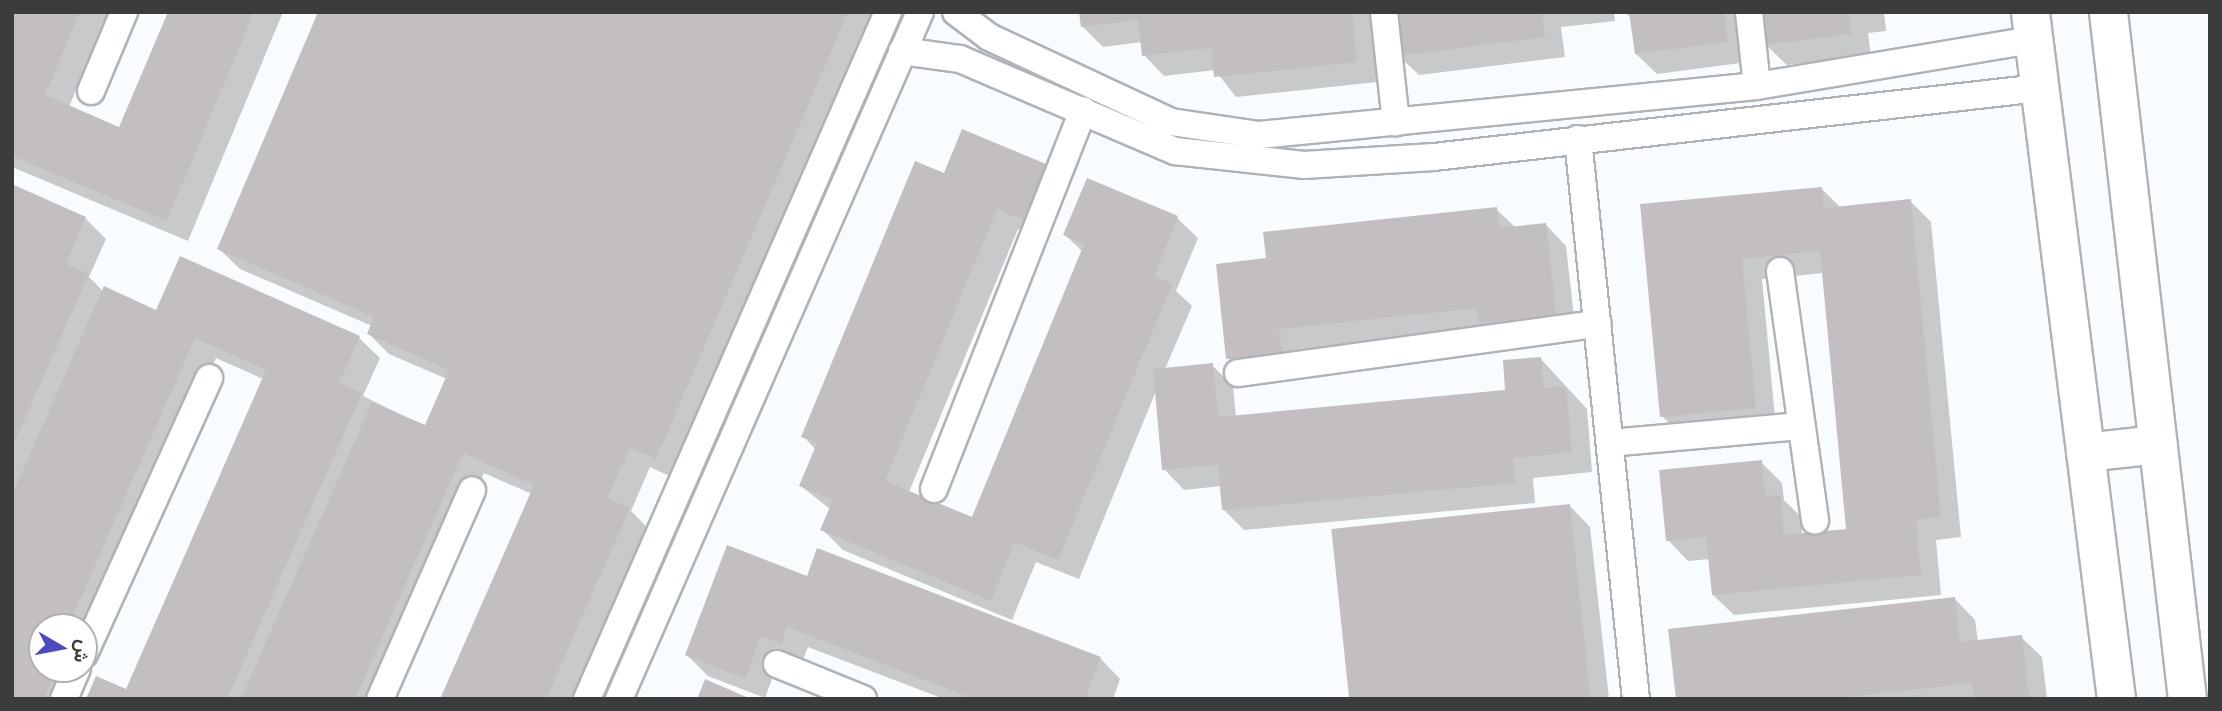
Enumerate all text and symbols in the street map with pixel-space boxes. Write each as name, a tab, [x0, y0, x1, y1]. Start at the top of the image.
north arrow	[28, 613, 98, 683]
text: ش	[68, 638, 96, 665]

